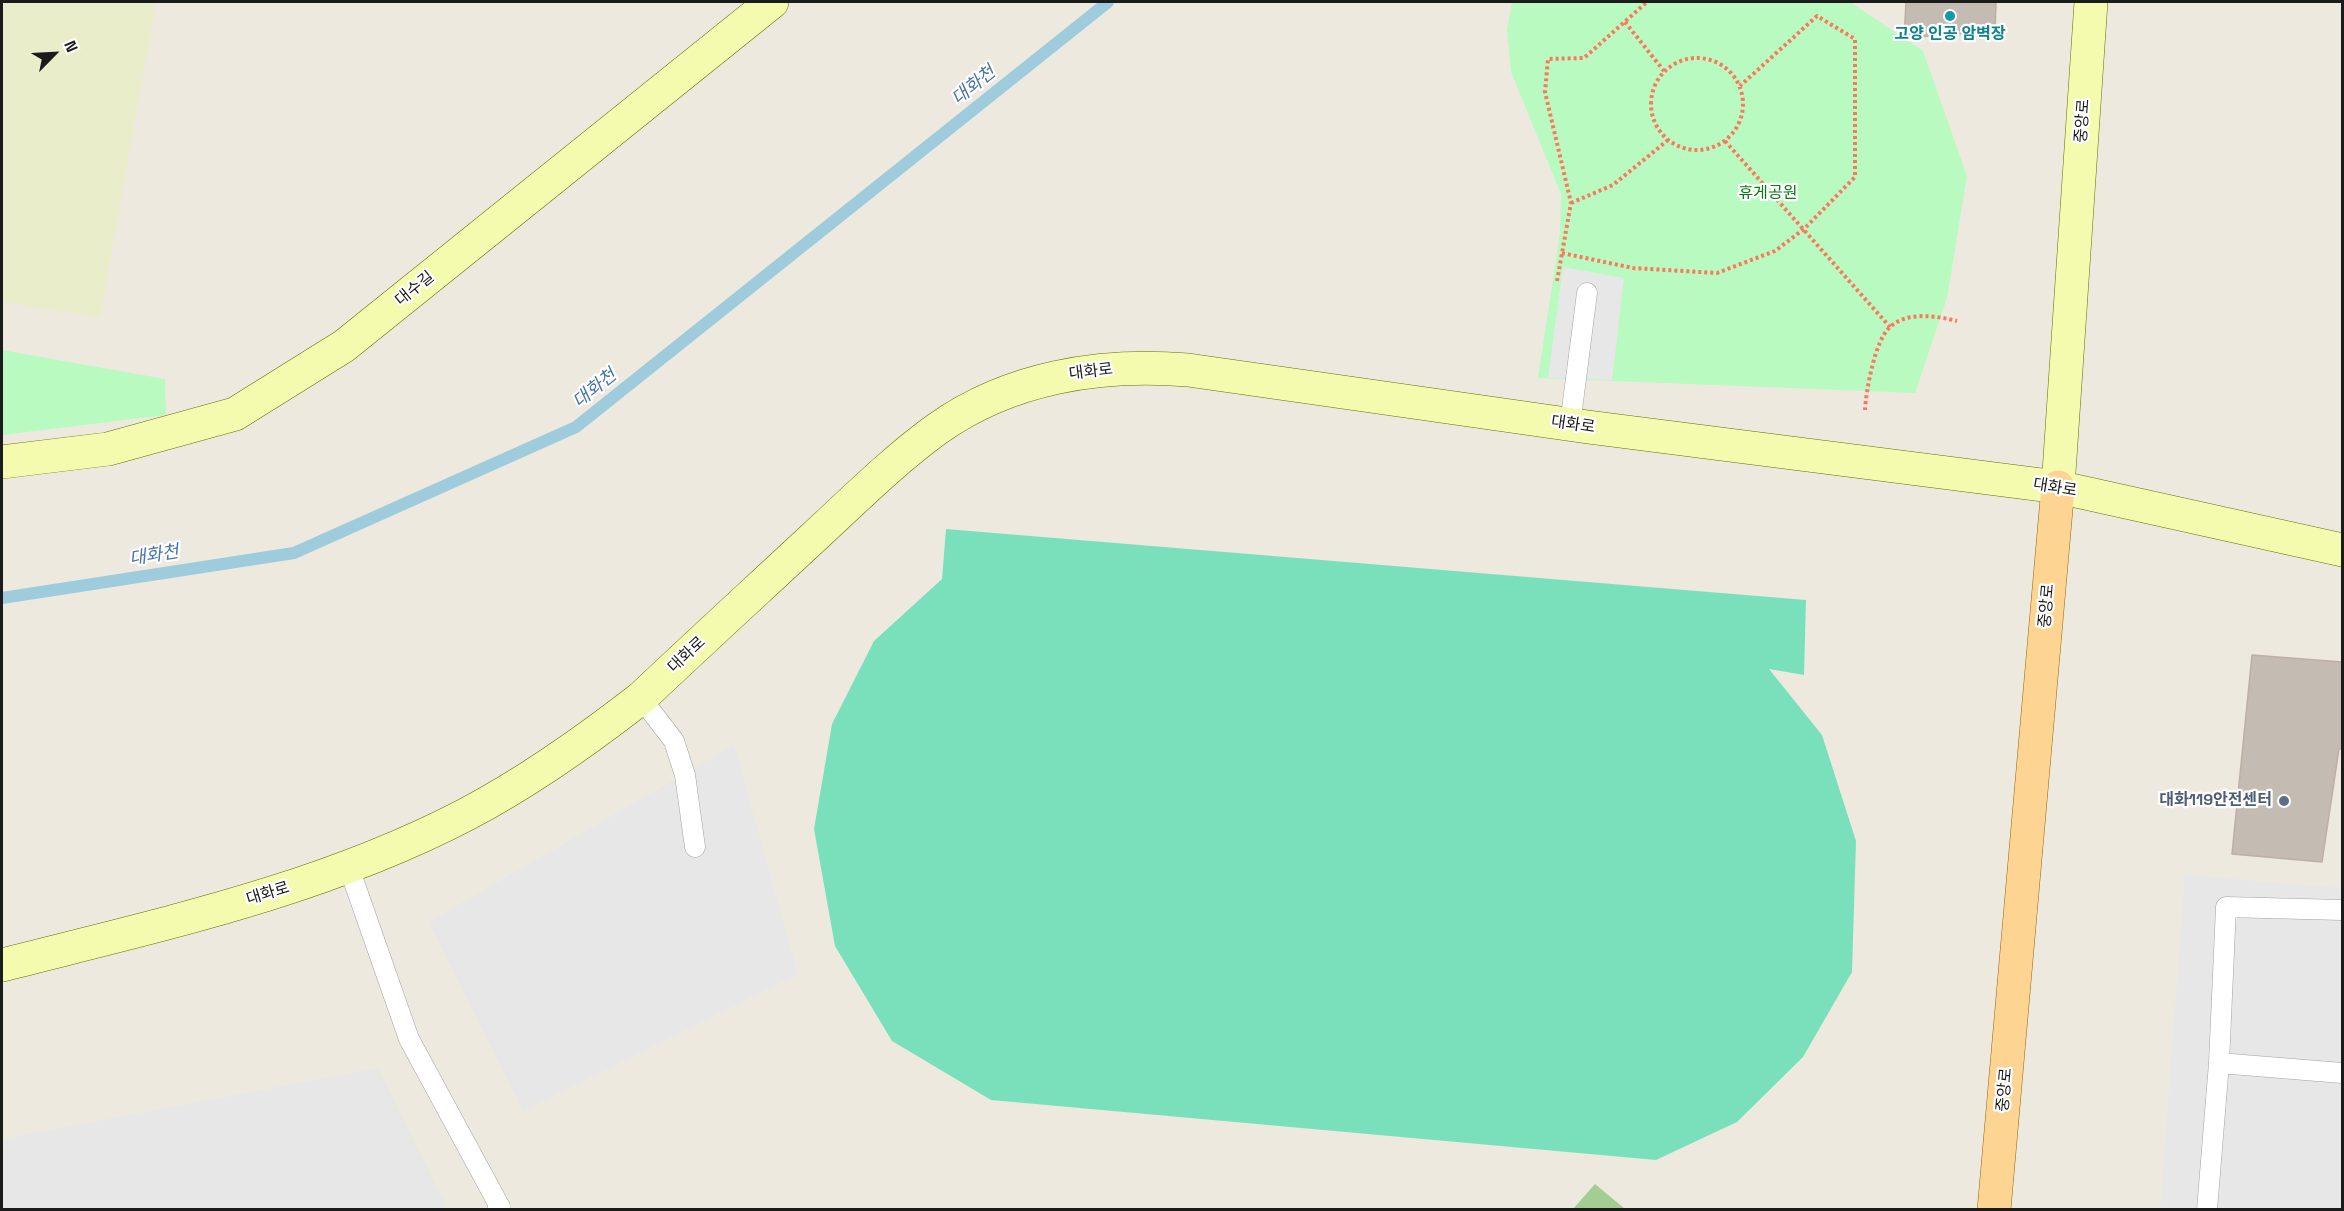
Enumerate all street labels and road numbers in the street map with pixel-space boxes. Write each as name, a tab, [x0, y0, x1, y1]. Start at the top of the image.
street label: 중앙로	[2072, 98, 2094, 144]
street label: 대수길	[392, 268, 438, 310]
street label: 대화로	[1068, 360, 1114, 384]
street label: 대화로	[1550, 412, 1596, 438]
street label: 대화로	[2032, 475, 2078, 501]
street label: 중앙로	[2036, 583, 2058, 629]
street label: 대화로	[664, 633, 710, 677]
street label: 대화로	[244, 878, 292, 910]
street label: 중앙로	[1994, 1067, 2016, 1113]

